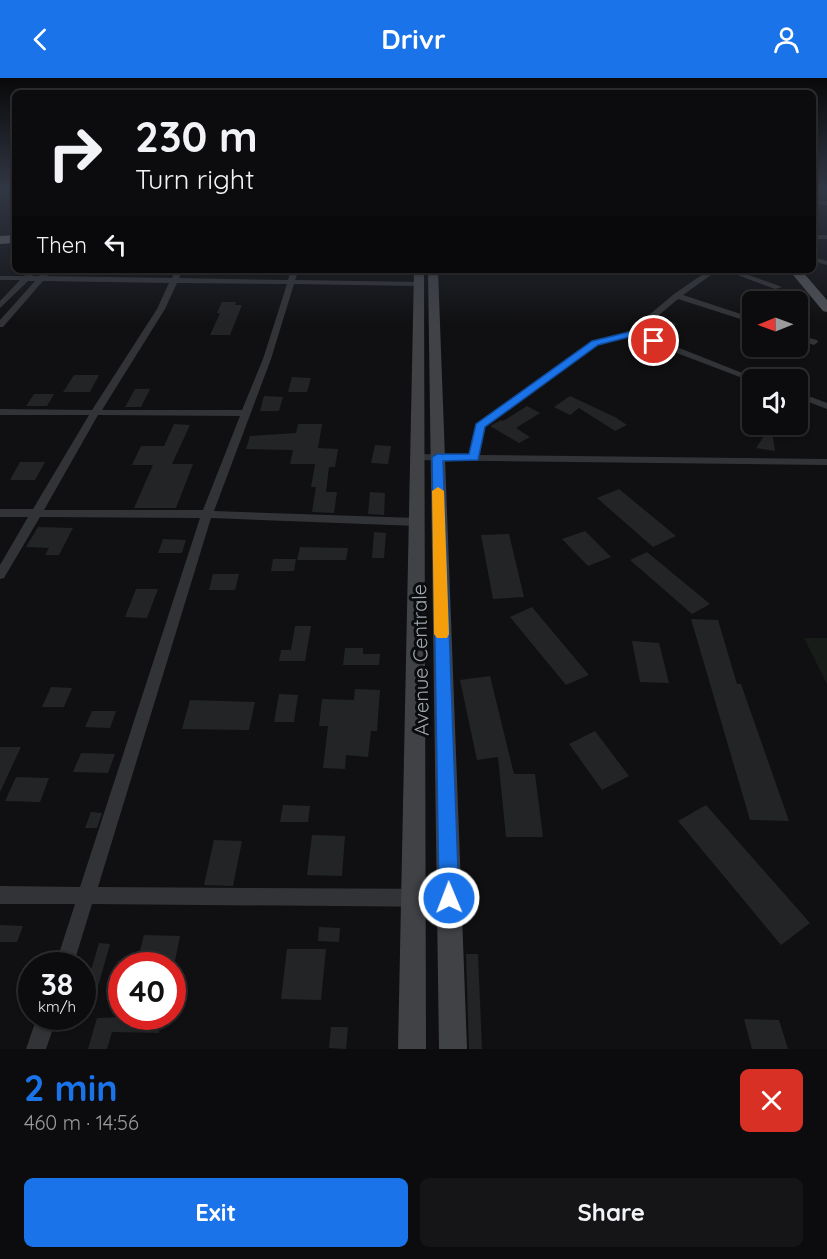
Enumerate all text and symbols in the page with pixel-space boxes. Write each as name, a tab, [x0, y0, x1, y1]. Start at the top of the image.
text: Drivr	[381, 22, 446, 56]
icon: back	[24, 23, 57, 56]
icon: person	[770, 23, 803, 56]
text: 230 m	[135, 110, 258, 163]
icon: right	[36, 114, 114, 192]
text: Turn right	[135, 162, 254, 196]
icon: left	[99, 228, 132, 261]
text: Then	[36, 231, 87, 259]
north arrow	[742, 291, 808, 357]
map controls	[742, 291, 808, 435]
pin	[628, 315, 679, 366]
icon: arrive	[637, 324, 670, 357]
button: sound	[742, 369, 808, 435]
street label: Avenue Centrale	[406, 584, 434, 736]
position arrow	[417, 866, 481, 930]
speed limit sign: 40	[108, 952, 186, 1030]
text: 38	[41, 965, 73, 1003]
text: km/h	[38, 997, 76, 1016]
text: 2 min	[24, 1065, 118, 1110]
button: close	[740, 1069, 803, 1132]
text: 460 m · 14:56	[24, 1110, 139, 1135]
button: Exit	[24, 1178, 408, 1247]
button: Share	[420, 1178, 803, 1247]

